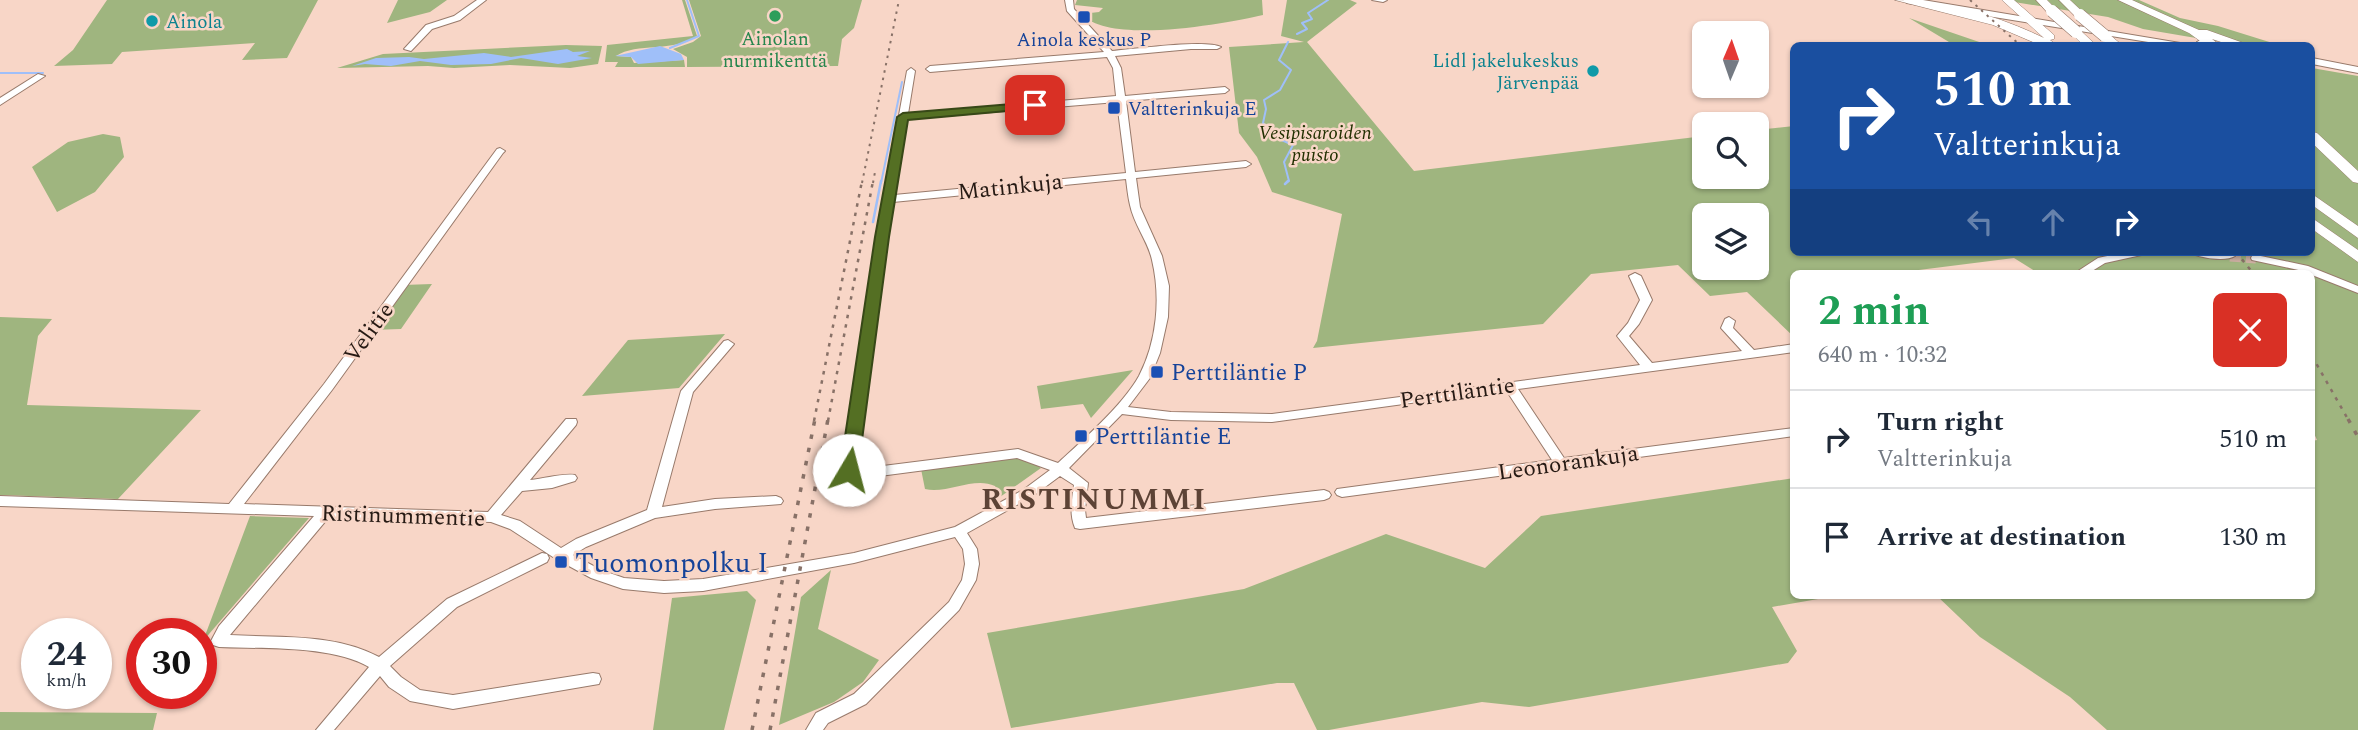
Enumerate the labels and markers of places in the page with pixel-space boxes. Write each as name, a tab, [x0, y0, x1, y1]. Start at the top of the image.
place label: Ainola	[166, 8, 223, 37]
marker: Ainolan nurmikenttä	[767, 8, 783, 24]
marker: Ainola keskus P	[1076, 9, 1092, 25]
marker: Ainola	[144, 13, 160, 29]
place label: Ainolan nurmikenttä	[723, 25, 828, 76]
place label: Ainola keskus P	[1017, 26, 1151, 55]
place label: Lidl jakelukeskus Järvenpää	[1432, 47, 1580, 98]
marker: Lidl jakelukeskus Järvenpää	[1585, 63, 1601, 79]
pin	[1005, 75, 1065, 135]
place label: Valtterinkuja E	[1128, 95, 1257, 124]
marker: Valtterinkuja E	[1106, 100, 1122, 116]
place label: Perttiläntie P	[1171, 356, 1307, 391]
marker: Perttiläntie P	[1149, 364, 1165, 380]
place label: Perttiläntie E	[1095, 420, 1232, 455]
marker: Perttiläntie E	[1073, 428, 1089, 444]
place label: Tuomonpolku I	[575, 542, 768, 585]
marker: Tuomonpolku I	[553, 554, 569, 570]

